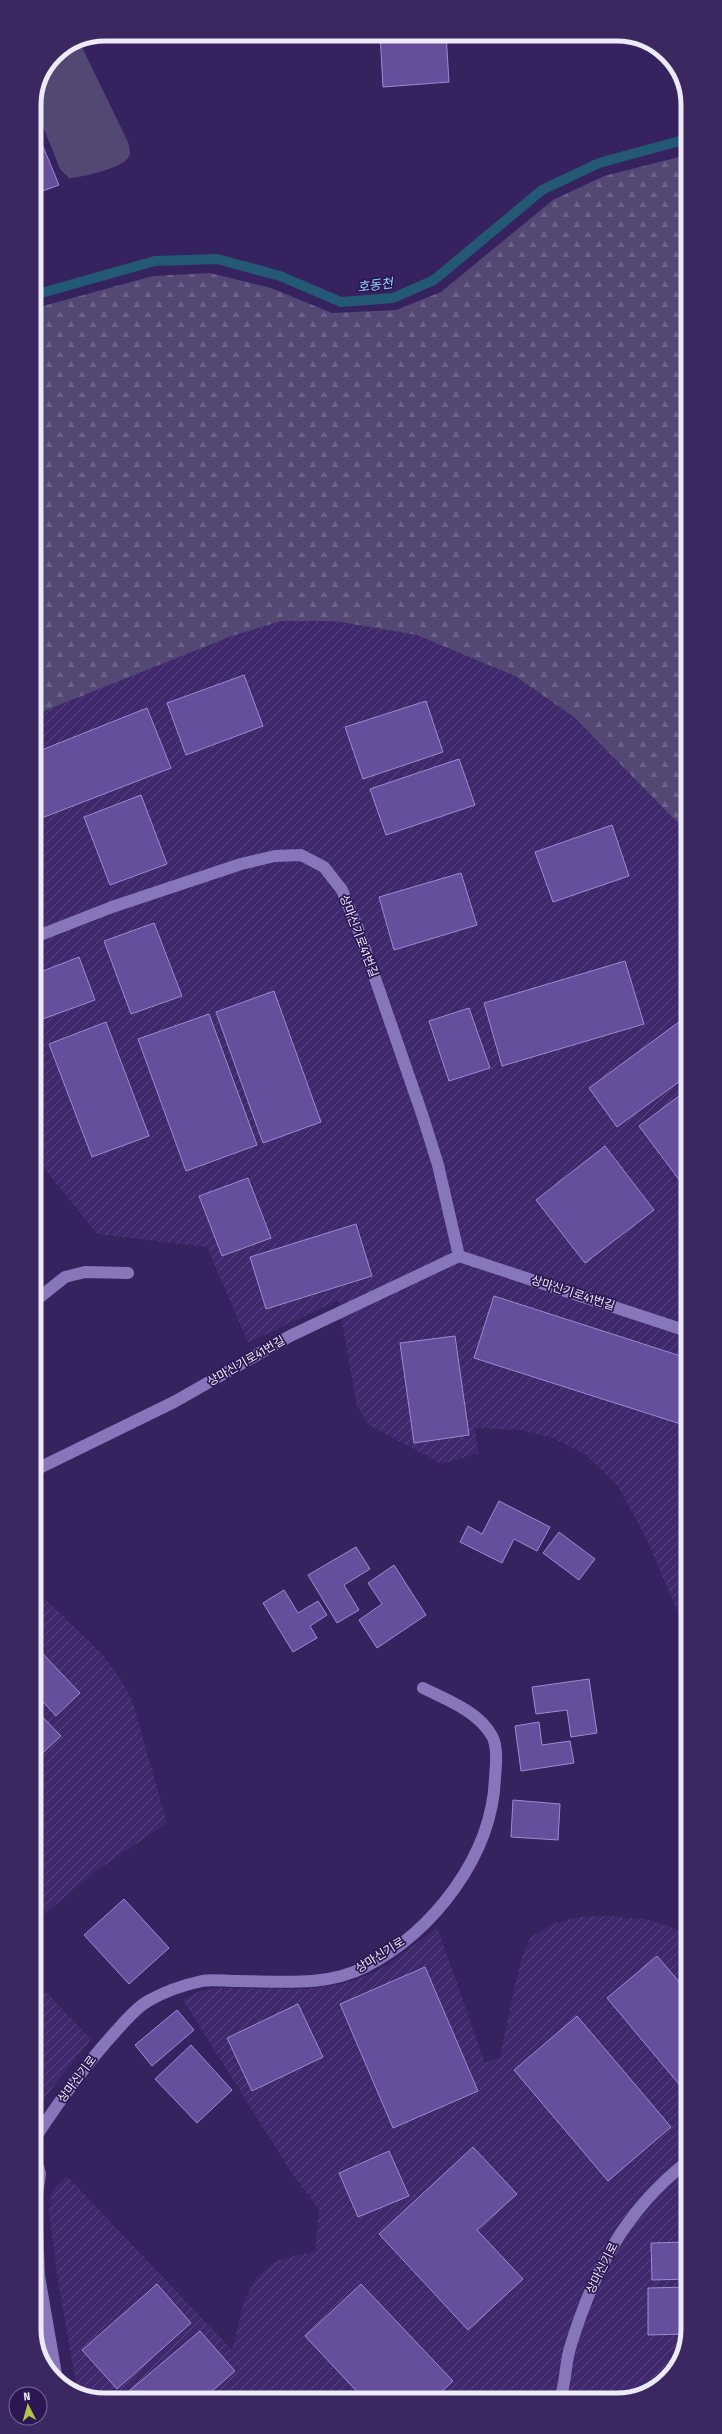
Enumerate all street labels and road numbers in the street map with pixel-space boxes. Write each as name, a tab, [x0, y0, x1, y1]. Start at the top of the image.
street label: 상마신기로41번길	[337, 893, 381, 979]
street label: 상마신기로41번길	[529, 1273, 617, 1313]
street label: 상마신기로41번길	[205, 1333, 287, 1389]
street label: 상마신기로	[353, 1934, 407, 1976]
street label: 상마신기로	[55, 2053, 99, 2105]
street label: 상마신기로	[583, 2240, 621, 2296]

